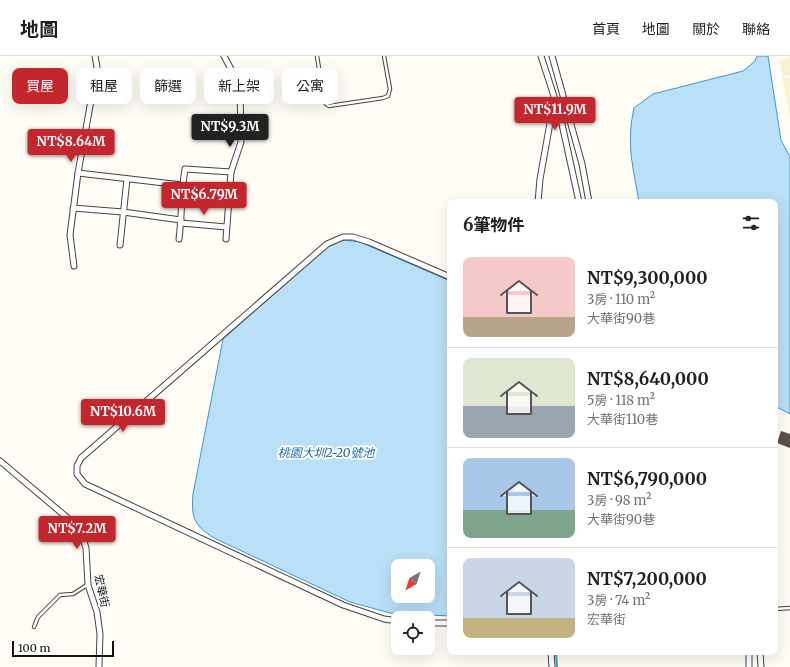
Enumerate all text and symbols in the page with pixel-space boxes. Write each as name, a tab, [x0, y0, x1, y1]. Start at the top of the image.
text: 地圖	[20, 17, 58, 41]
text: 首頁	[592, 20, 620, 38]
text: 地圖	[642, 20, 670, 38]
text: 關於	[692, 20, 720, 38]
text: 聯絡	[742, 20, 770, 38]
chip: 買屋	[12, 68, 68, 104]
chip: 租屋	[76, 68, 132, 104]
chip: 篩選	[140, 68, 196, 104]
chip: 新上架	[204, 68, 274, 104]
chip: 公寓	[282, 68, 338, 104]
pin: NT$11.9M	[514, 97, 596, 131]
text: NT$11.9M	[523, 101, 587, 118]
pin: NT$9.3M	[193, 114, 267, 148]
text: NT$9.3M	[200, 118, 260, 135]
pin: NT$8.64M	[30, 129, 112, 163]
text: NT$8.64M	[37, 133, 105, 150]
pin: NT$6.79M	[163, 182, 245, 216]
text: NT$6.79M	[171, 186, 237, 203]
icon: filters	[740, 212, 762, 234]
text: 6筆物件	[463, 214, 524, 236]
text: NT$9,300,000	[587, 267, 707, 289]
icon: home	[495, 273, 543, 321]
text: 3房 · 110 m²	[587, 291, 655, 308]
text: 大華街90巷	[587, 310, 655, 327]
text: NT$8,640,000	[587, 368, 709, 390]
icon: home	[495, 374, 543, 422]
text: 5房 · 118 m²	[587, 392, 655, 409]
pin: NT$10.6M	[82, 399, 164, 433]
text: NT$10.6M	[90, 403, 156, 420]
text: 大華街110巷	[587, 411, 658, 428]
water label: 桃園大圳2-20號池	[278, 445, 376, 460]
text: NT$6,790,000	[587, 468, 707, 490]
icon: home	[495, 474, 543, 522]
text: 3房 · 98 m²	[587, 492, 651, 509]
text: 大華街90巷	[587, 511, 655, 528]
pin: NT$7.2M	[40, 516, 114, 550]
text: NT$7.2M	[48, 520, 106, 537]
north arrow	[391, 559, 435, 603]
map controls	[391, 559, 435, 655]
text: NT$7,200,000	[587, 568, 707, 590]
street label: 宏華街	[91, 573, 113, 609]
icon: home	[495, 574, 543, 622]
text: 3房 · 74 m²	[587, 592, 650, 609]
button: locate	[391, 611, 435, 655]
text: 宏華街	[587, 611, 626, 628]
scale bar	[12, 639, 114, 658]
text: 100 m	[18, 641, 50, 655]

